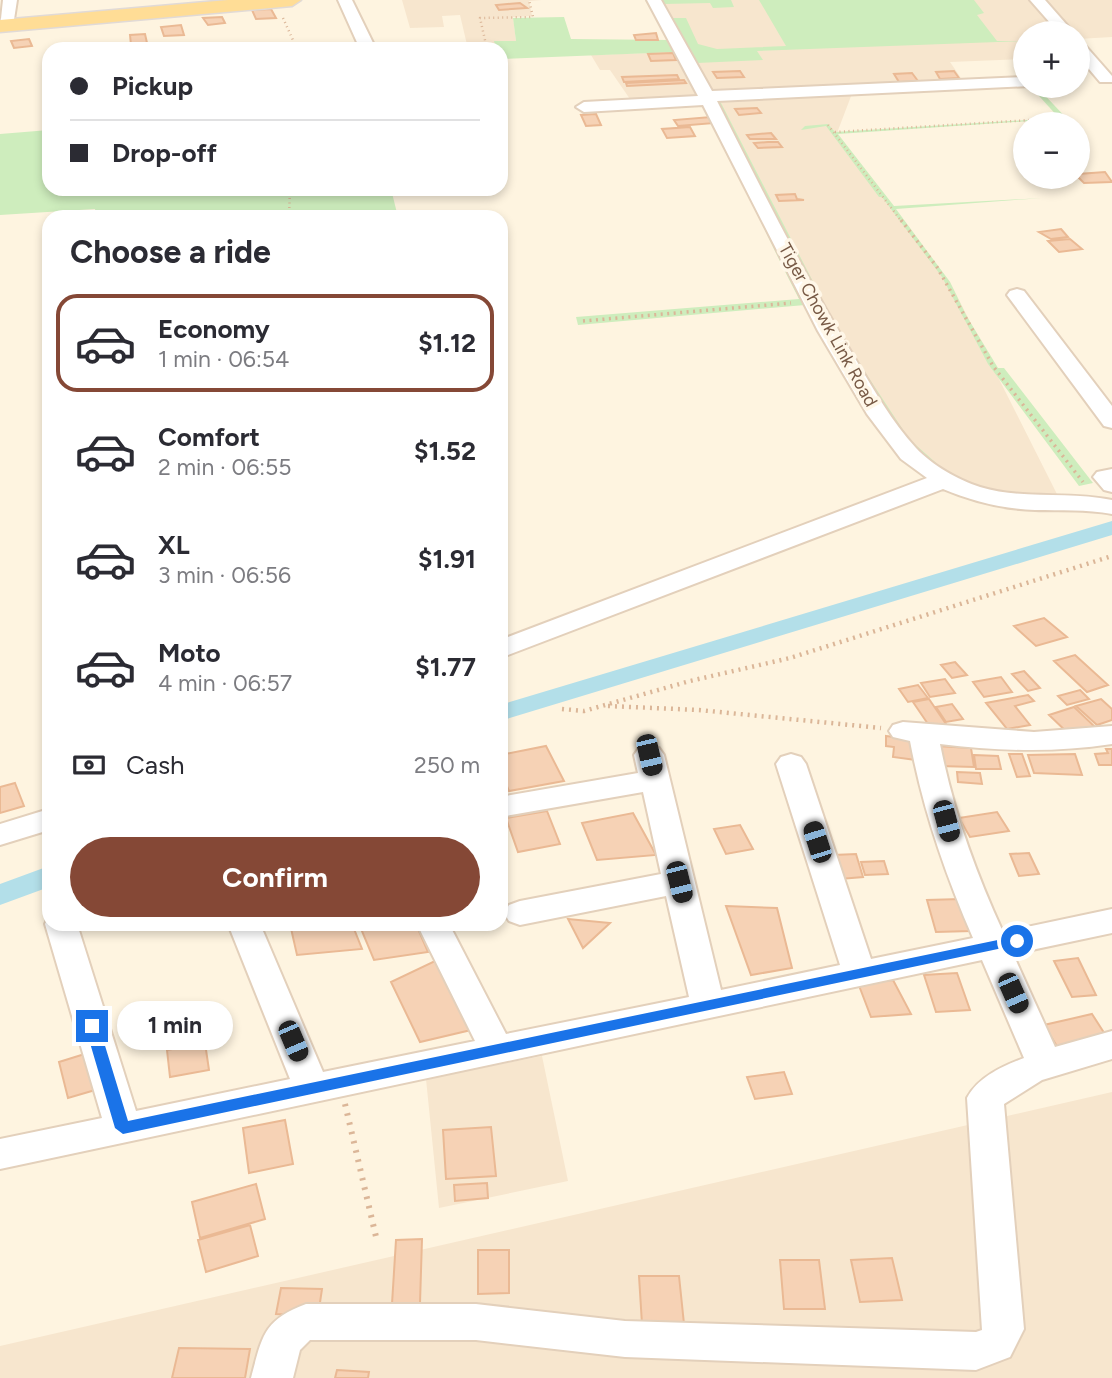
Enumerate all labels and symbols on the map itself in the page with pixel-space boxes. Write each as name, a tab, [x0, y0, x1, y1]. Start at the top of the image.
street label: Tiger Chowk Link Road	[774, 239, 882, 411]
car	[635, 732, 664, 778]
car	[931, 798, 962, 844]
car	[801, 819, 834, 865]
car	[664, 859, 695, 905]
route start	[1001, 925, 1033, 957]
car	[995, 970, 1032, 1016]
callout: 1 min	[116, 1002, 232, 1050]
route end	[76, 1010, 108, 1042]
car	[276, 1018, 311, 1064]

